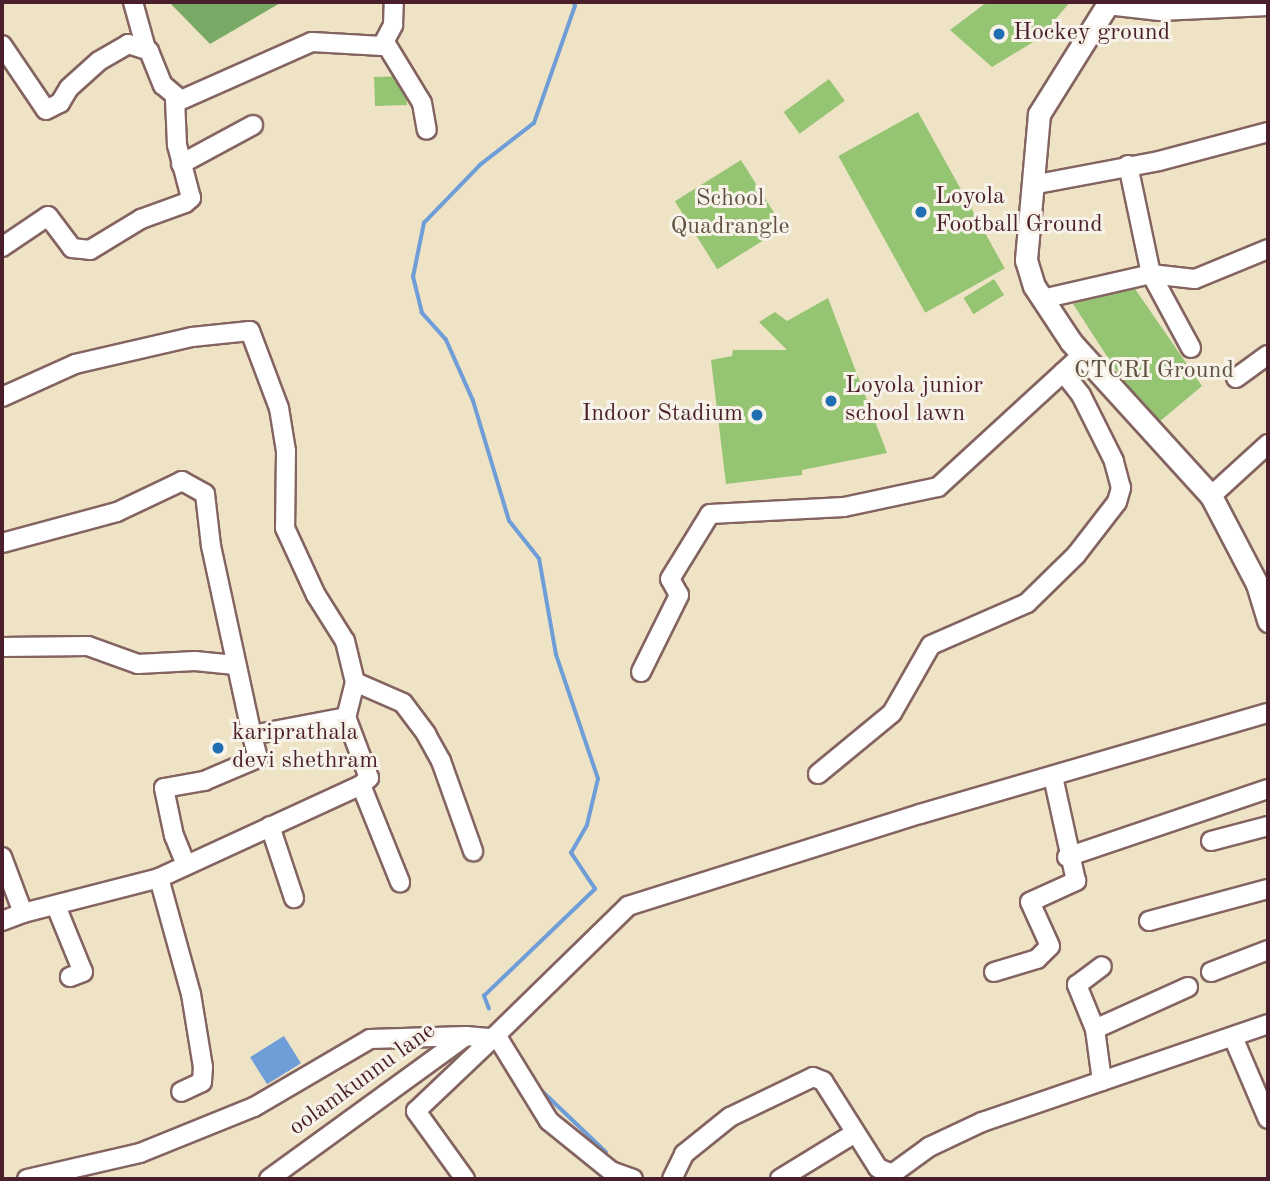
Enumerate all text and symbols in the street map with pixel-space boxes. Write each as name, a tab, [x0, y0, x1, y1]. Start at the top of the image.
place label: Hockey ground	[1013, 20, 1170, 48]
marker: Hockey ground	[991, 26, 1007, 42]
place label: Loyola Football Ground	[935, 184, 1103, 240]
park label: School Quadrangle	[670, 186, 790, 242]
marker: Loyola Football Ground	[913, 204, 929, 220]
park label: CTCRI Ground	[1074, 358, 1234, 386]
place label: Loyola junior school lawn	[845, 373, 983, 429]
marker: Loyola junior school lawn	[823, 393, 839, 409]
place label: Indoor Stadium	[582, 401, 743, 429]
marker: Indoor Stadium	[749, 407, 765, 423]
place label: kariprathala devi shethram	[232, 720, 378, 776]
marker: kariprathala devi shethram	[210, 740, 226, 756]
street label: oolamkunnu lane	[284, 1017, 442, 1143]

